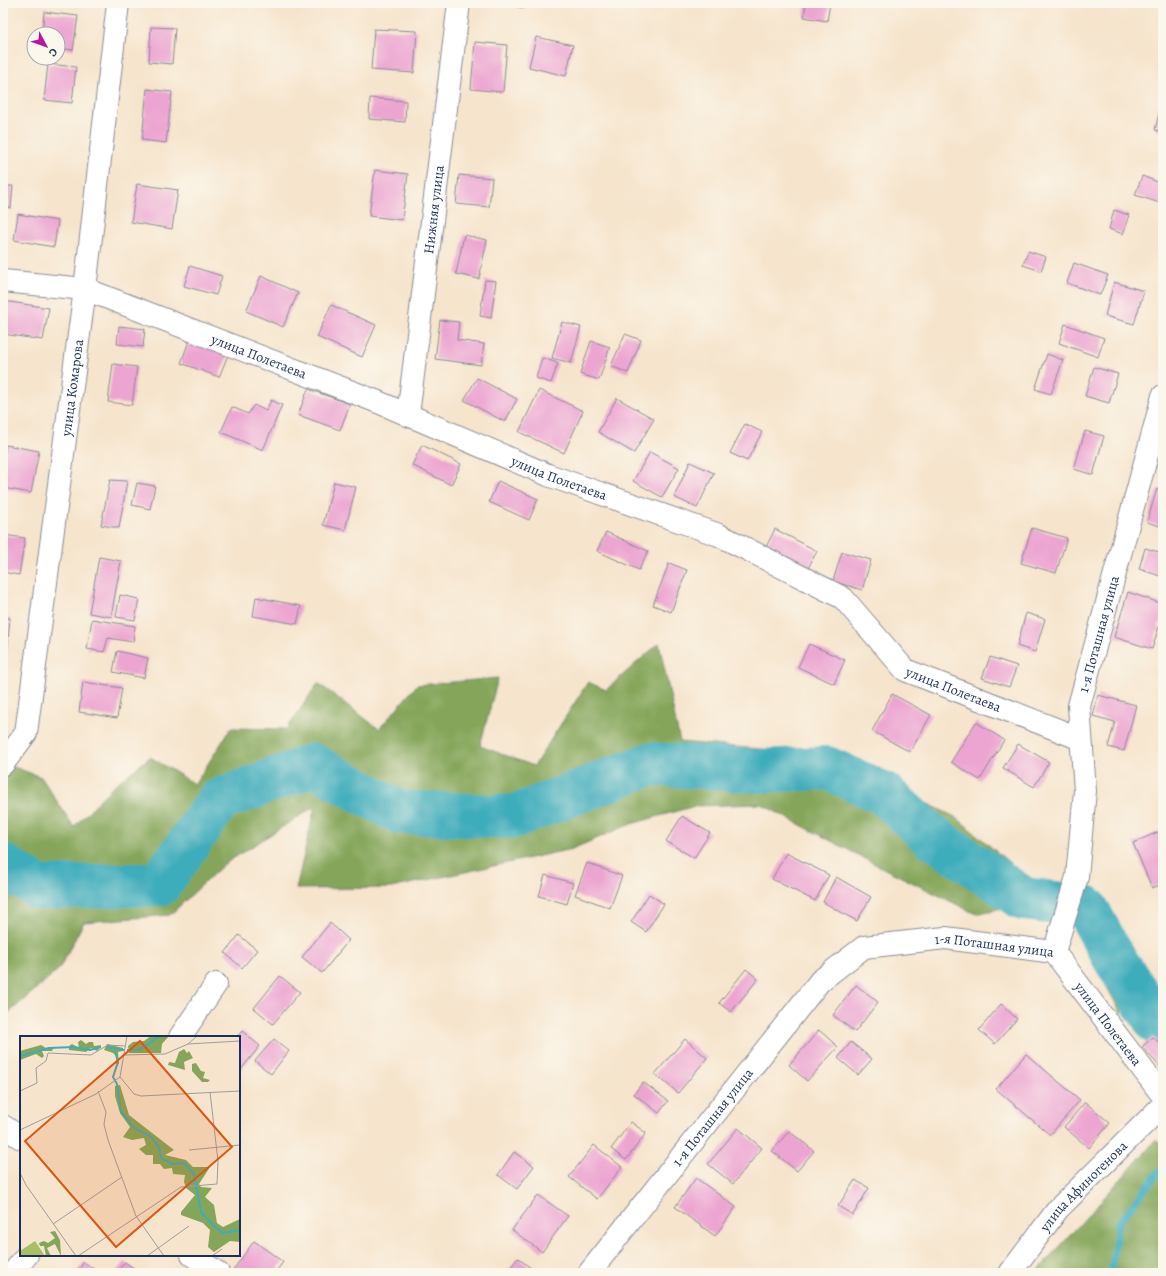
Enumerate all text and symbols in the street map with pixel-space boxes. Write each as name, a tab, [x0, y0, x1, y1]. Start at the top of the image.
north arrow	[26, 26, 66, 66]
text: С	[45, 45, 61, 60]
street label: Нижняя улица	[419, 164, 449, 255]
street label: улица Полетаева	[208, 329, 310, 384]
street label: улица Комарова	[56, 338, 88, 438]
street label: улица Полетаева	[507, 451, 610, 505]
street label: 1-я Поташная улица	[1074, 573, 1124, 695]
street label: улица Полетаева	[902, 662, 1004, 717]
street label: 1-я Поташная улица	[934, 929, 1055, 962]
street label: улица Полетаева	[1069, 977, 1146, 1070]
inset map	[20, 1036, 240, 1256]
street label: 1-я Поташная улица	[668, 1064, 758, 1170]
street label: улица Афиногенова	[1035, 1136, 1132, 1236]

